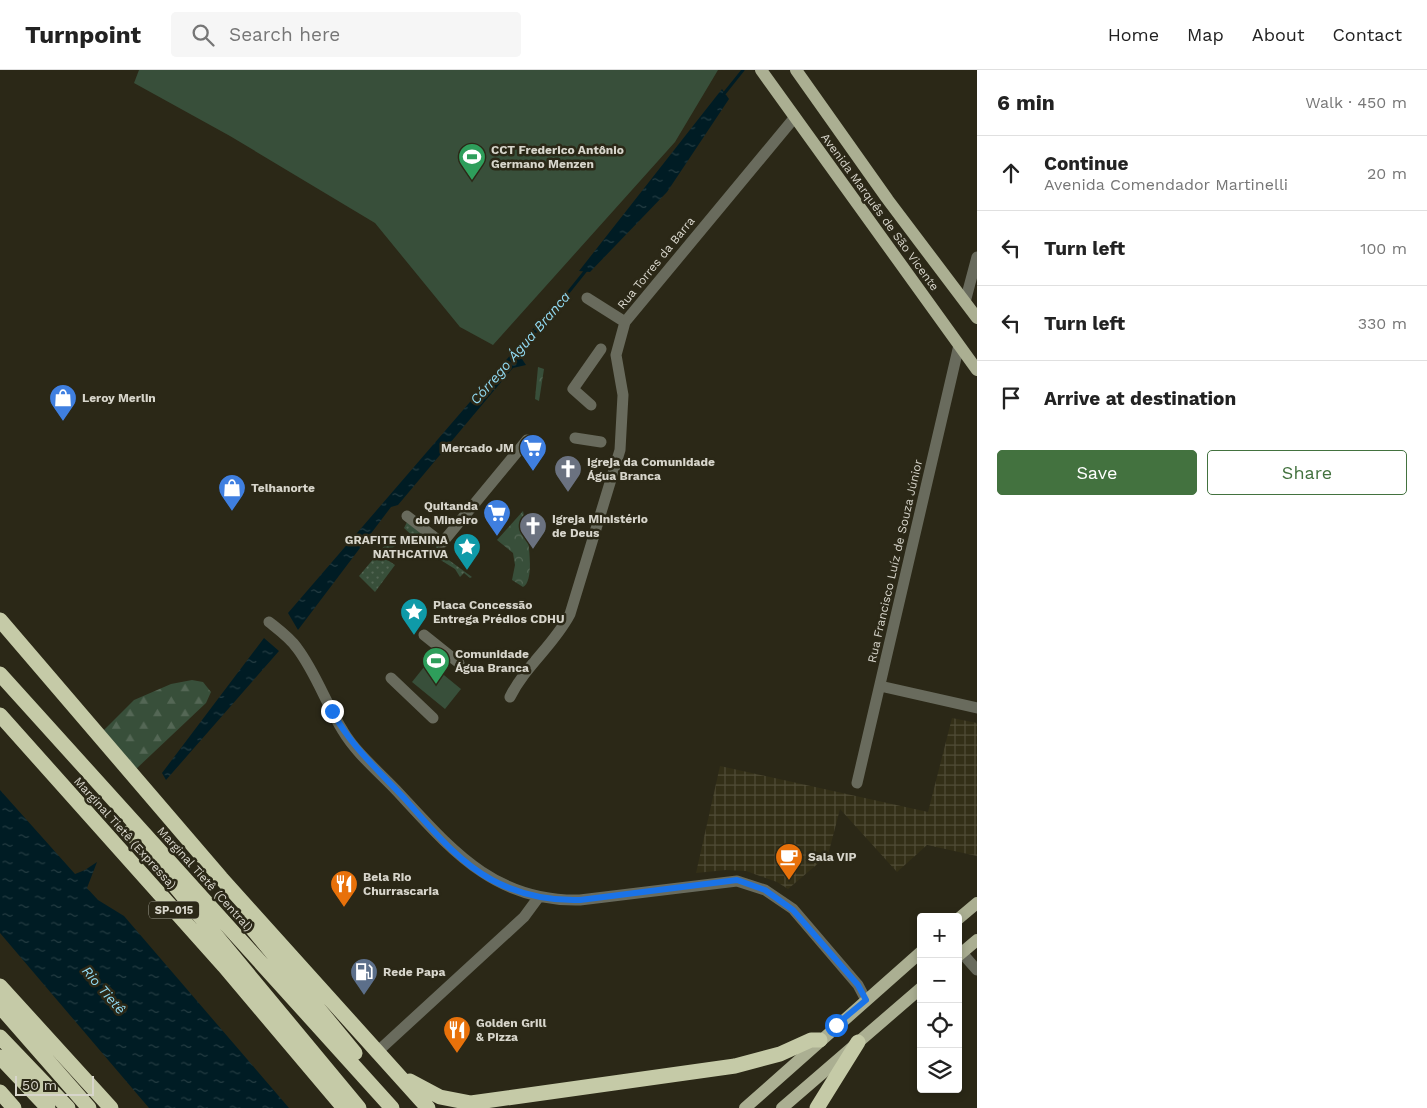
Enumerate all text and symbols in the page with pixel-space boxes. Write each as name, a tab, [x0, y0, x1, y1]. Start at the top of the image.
search box	[171, 12, 521, 57]
text: Turnpoint	[25, 21, 141, 49]
icon: search	[189, 21, 217, 49]
text: Search here	[229, 23, 340, 46]
text: Home	[1108, 24, 1159, 45]
text: Map	[1187, 24, 1224, 45]
text: About	[1252, 24, 1304, 45]
text: Contact	[1332, 24, 1402, 45]
text: 6 min	[997, 90, 1055, 115]
text: Walk · 450 m	[1305, 93, 1407, 112]
street label: Avenida Marquês de São Vicente	[818, 131, 942, 293]
sports icon: CCT Frederico Antônio Germano Menzen	[457, 142, 487, 181]
place label: CCT Frederico Antônio Germano Menzen	[491, 143, 624, 171]
text: Continue	[1044, 152, 1128, 175]
icon: ahead	[997, 159, 1025, 187]
text: 20 m	[1367, 164, 1407, 183]
text: Avenida Comendador Martinelli	[1044, 175, 1288, 194]
street label: Rua Torres da Barra	[614, 214, 698, 312]
icon: left	[997, 234, 1025, 262]
text: Turn left	[1044, 237, 1125, 260]
text: 100 m	[1360, 239, 1407, 258]
water label: Córrego Água Branca	[467, 288, 574, 408]
icon: left	[997, 309, 1025, 337]
text: Turn left	[1044, 312, 1125, 335]
text: 330 m	[1358, 314, 1407, 333]
shop icon: Leroy Merlin	[48, 383, 78, 422]
icon: arrive	[997, 384, 1025, 412]
text: Arrive at destination	[1044, 387, 1236, 410]
place label: Leroy Merlin	[82, 391, 156, 405]
supermarket icon: Mercado JM	[518, 433, 548, 472]
place label: Mercado JM	[441, 441, 514, 455]
button: Save	[997, 450, 1197, 495]
button: Share	[1207, 450, 1407, 495]
church icon: Igreja da Comunidade Água Branca	[553, 454, 583, 493]
place label: Igreja da Comunidade Água Branca	[587, 455, 715, 483]
street label: Rua Francisco Luíz de Souza Júnior	[865, 458, 925, 664]
shop icon: Telhanorte	[217, 473, 247, 512]
place label: Telhanorte	[251, 481, 315, 495]
supermarket icon: Quitanda do Mineiro	[482, 498, 512, 537]
place label: Quitanda do Mineiro	[415, 499, 478, 527]
church icon: Igreja Ministério de Deus	[518, 511, 548, 550]
place label: Igreja Ministério de Deus	[552, 512, 648, 540]
place icon: GRAFITE MENINA NATHCATIVA	[452, 532, 482, 571]
place label: GRAFITE MENINA NATHCATIVA	[345, 533, 449, 561]
place icon: Placa Concessão Entrega Prédios CDHU	[399, 597, 429, 636]
place label: Placa Concessão Entrega Prédios CDHU	[433, 598, 565, 626]
sports icon: Comunidade Água Branca	[421, 646, 451, 685]
place label: Comunidade Água Branca	[455, 647, 529, 675]
route end	[321, 700, 344, 723]
street label: Marginal Tietê (Expressa)	[71, 774, 179, 892]
street label: Marginal Tietê (Central)	[154, 824, 256, 934]
cafe icon: Sala VIP	[774, 842, 804, 881]
place label: Sala VIP	[808, 850, 857, 864]
restaurant icon: Bela Rio Churrascaria	[329, 869, 359, 908]
place label: Bela Rio Churrascaria	[363, 870, 439, 898]
road number: SP-015	[149, 902, 199, 918]
map controls	[917, 913, 962, 1093]
button: +	[917, 913, 962, 958]
fuel station icon: Rede Papa	[349, 957, 379, 996]
button: −	[917, 958, 962, 1003]
water label: Rio Tietê	[79, 963, 129, 1017]
place label: Rede Papa	[383, 965, 445, 979]
button: locate	[917, 1003, 962, 1048]
route start	[825, 1014, 848, 1037]
restaurant icon: Golden Grill & Pizza	[442, 1015, 472, 1054]
place label: Golden Grill & Pizza	[476, 1016, 546, 1044]
button: layers	[917, 1048, 962, 1093]
scale bar	[15, 1073, 94, 1096]
text: 50 m	[22, 1077, 57, 1093]

